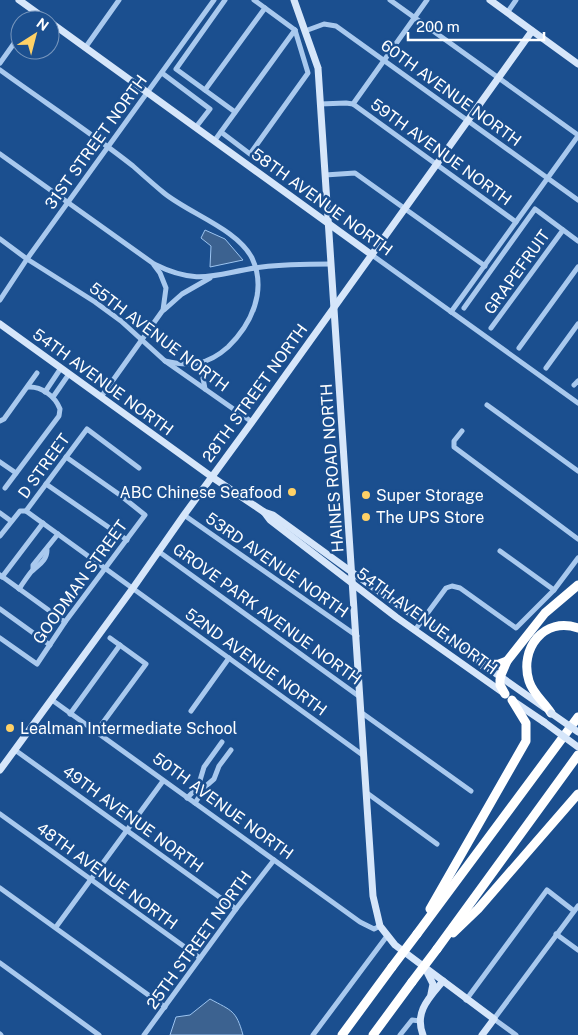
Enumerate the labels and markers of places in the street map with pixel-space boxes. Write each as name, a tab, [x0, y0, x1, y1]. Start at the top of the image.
place label: ABC Chinese Seafood	[119, 483, 282, 502]
marker: ABC Chinese Seafood	[286, 486, 298, 498]
place label: Super Storage	[376, 486, 484, 505]
marker: Super Storage	[360, 489, 372, 501]
place label: The UPS Store	[376, 508, 484, 527]
marker: The UPS Store	[360, 511, 372, 523]
place label: Lealman Intermediate School	[20, 719, 238, 738]
marker: Lealman Intermediate School	[4, 722, 16, 734]

